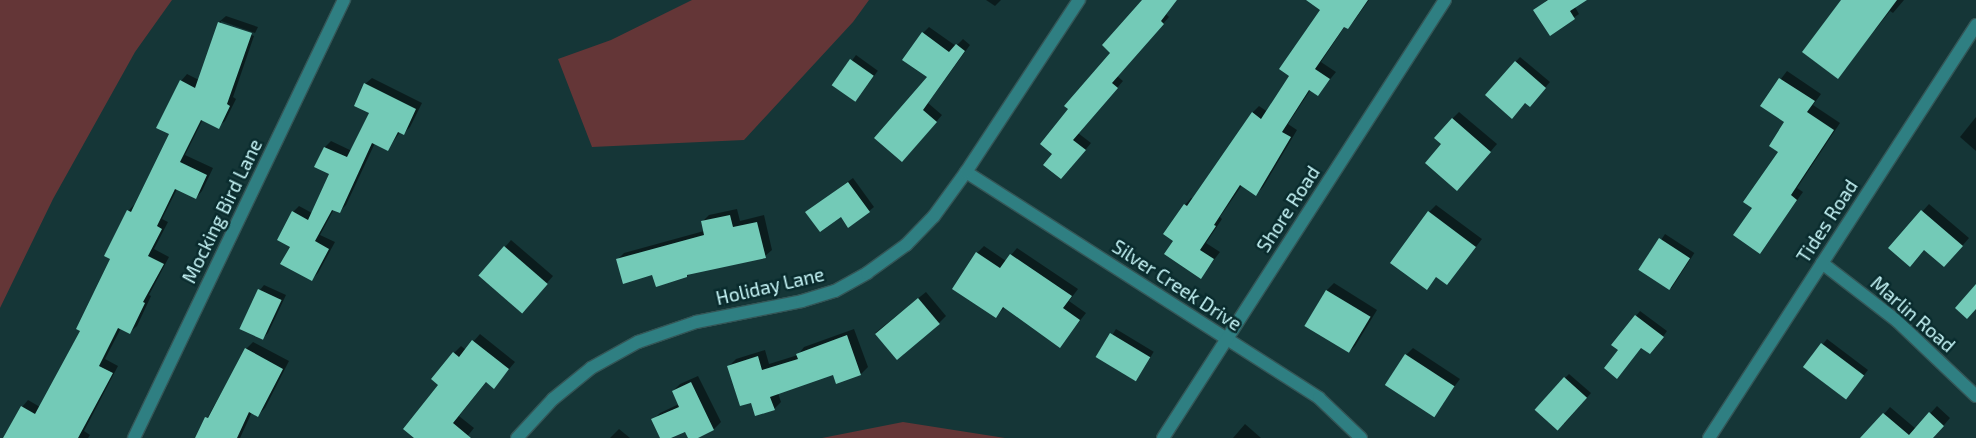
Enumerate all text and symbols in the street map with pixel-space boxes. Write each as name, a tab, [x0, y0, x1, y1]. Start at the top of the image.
street label: Mocking Bird Lane	[177, 135, 267, 287]
street label: Shore Road	[1252, 162, 1324, 256]
street label: Tides Road	[1792, 175, 1862, 267]
street label: Silver Creek Drive	[1108, 235, 1246, 335]
street label: Holiday Lane	[713, 262, 827, 310]
street label: Marlin Road	[1866, 271, 1960, 357]

